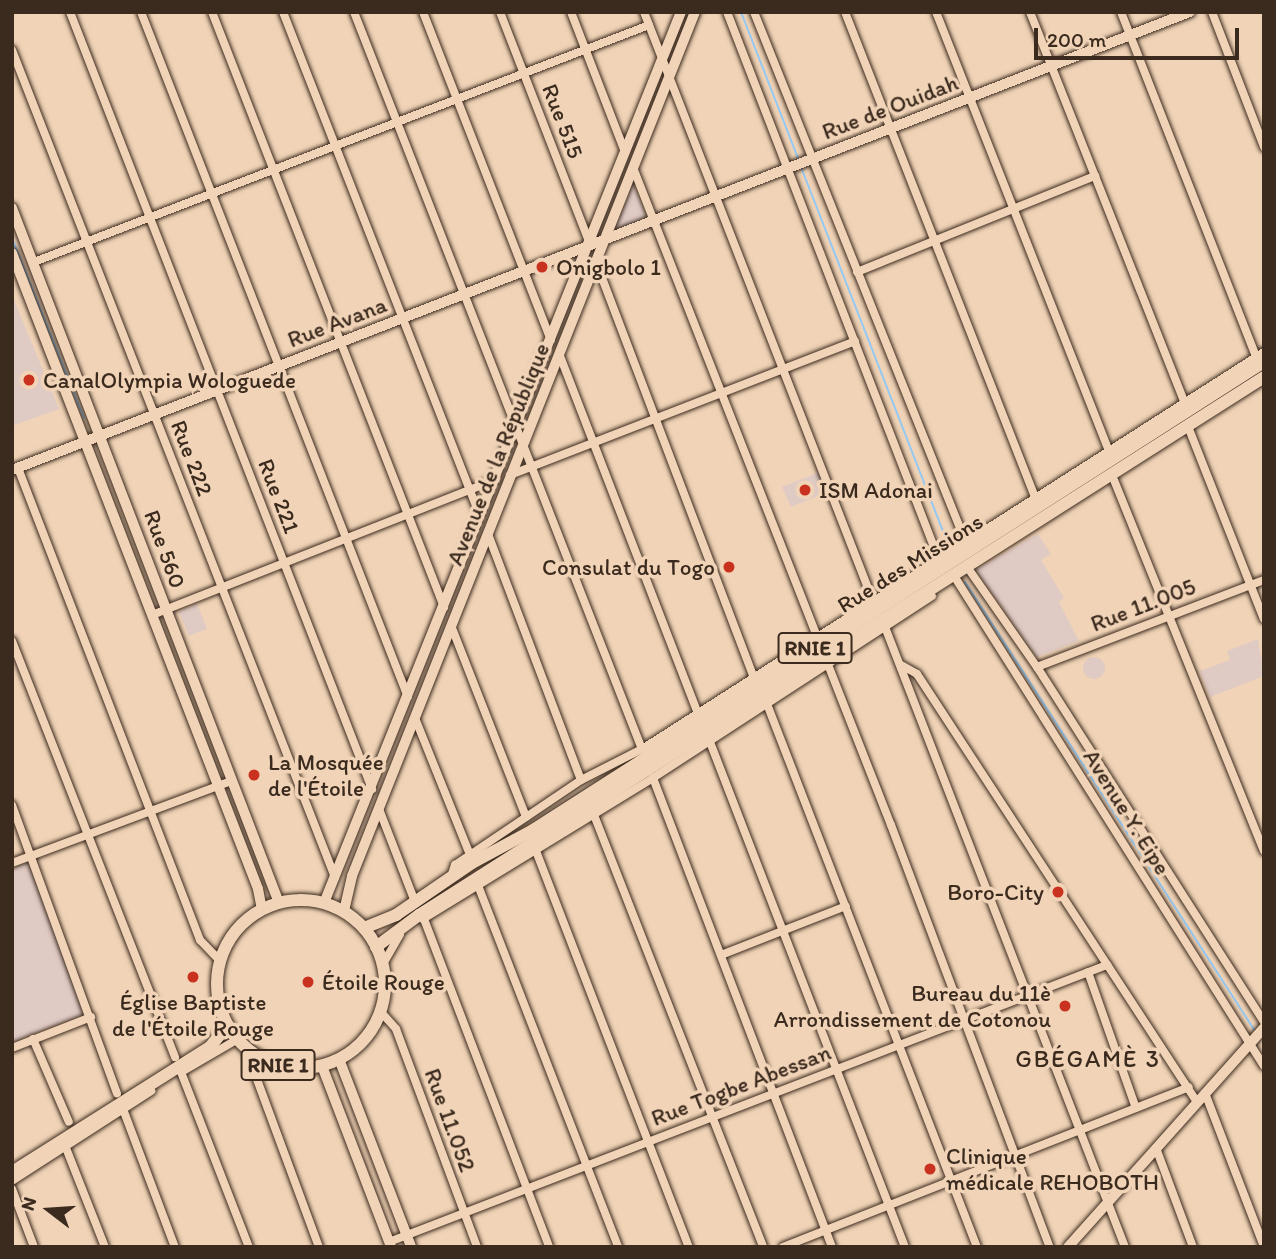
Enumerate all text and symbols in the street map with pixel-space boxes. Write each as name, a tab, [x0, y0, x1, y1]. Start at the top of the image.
scale bar	[1038, 14, 1243, 58]
text: 200 m	[1047, 27, 1106, 52]
street label: Rue de Ouidah	[818, 68, 962, 146]
street label: Rue 515	[536, 80, 590, 162]
place label: Onigbolo 1	[556, 253, 661, 281]
marker: Onigbolo 1	[534, 259, 550, 275]
street label: Rue Avana	[284, 291, 390, 353]
street label: Avenue de la République	[440, 338, 556, 570]
place label: CanalOlympia Wologuede	[43, 366, 295, 394]
marker: CanalOlympia Wologuede	[21, 372, 37, 388]
street label: Rue 222	[165, 416, 219, 500]
street label: Rue 221	[252, 455, 306, 537]
place label: ISM Adonai	[819, 476, 933, 504]
marker: ISM Adonai	[797, 482, 813, 498]
street label: Rue 560	[138, 506, 192, 592]
street label: Rue des Missions	[832, 507, 988, 619]
place label: Consulat du Togo	[544, 553, 715, 581]
marker: Consulat du Togo	[721, 559, 737, 575]
street label: Rue 11.005	[1087, 572, 1199, 638]
road number: RNIE 1	[776, 630, 854, 666]
street label: Avenue Y. Eipe	[1077, 744, 1177, 880]
place label: La Mosquée de l'Étoile	[268, 748, 383, 802]
marker: La Mosquée de l'Étoile	[246, 767, 262, 783]
place label: Boro-City	[947, 878, 1044, 906]
marker: Boro-City	[1050, 884, 1066, 900]
place label: Étoile Rouge	[322, 968, 445, 996]
marker: Église Baptiste de l'Étoile Rouge	[185, 969, 201, 985]
marker: Étoile Rouge	[300, 974, 316, 990]
place label: Bureau du 11è Arrondissement de Cotonou	[775, 979, 1051, 1033]
place label: Église Baptiste de l'Étoile Rouge	[112, 988, 274, 1042]
marker: Bureau du 11è Arrondissement de Cotonou	[1057, 998, 1073, 1014]
street label: Rue Togbe Abessan	[649, 1039, 833, 1131]
district label: GBÉGAMÈ 3	[1016, 1045, 1160, 1073]
road number: RNIE 1	[240, 1048, 316, 1082]
street label: Rue 11.052	[419, 1065, 481, 1175]
place label: Clinique médicale REHOBOTH	[946, 1142, 1159, 1196]
marker: Clinique médicale REHOBOTH	[920, 1159, 940, 1179]
north arrow	[14, 1175, 84, 1245]
text: N	[16, 1194, 41, 1213]

